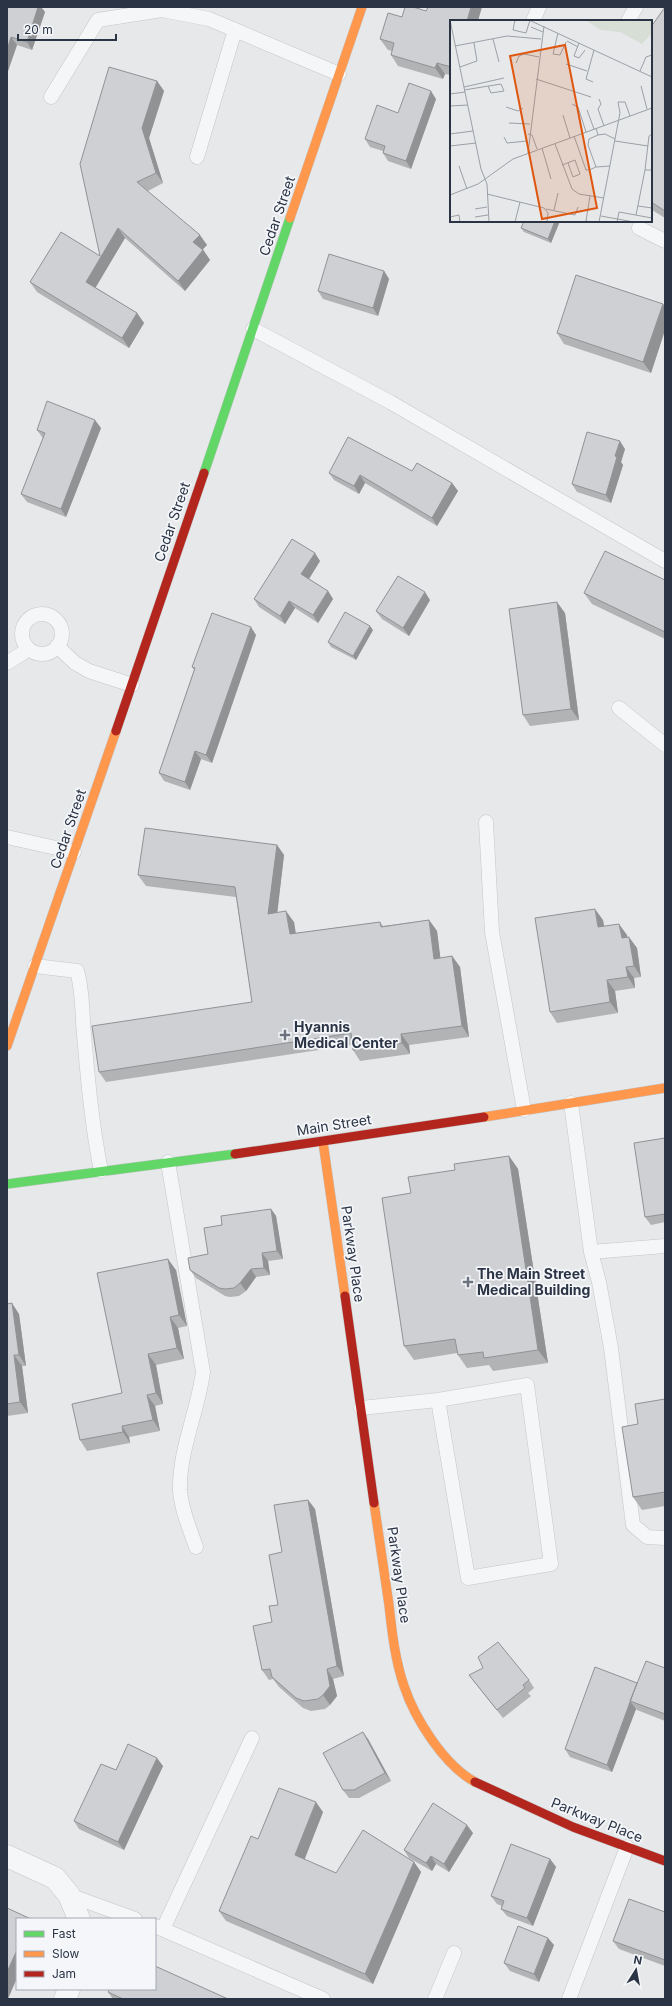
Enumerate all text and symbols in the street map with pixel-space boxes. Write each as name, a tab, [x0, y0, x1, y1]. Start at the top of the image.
scale bar	[18, 16, 116, 42]
inset map	[450, 20, 652, 222]
text: 20 m	[24, 22, 53, 37]
street label: Cedar Street	[255, 173, 298, 258]
street label: Cedar Street	[150, 479, 193, 564]
street label: Cedar Street	[46, 786, 89, 871]
place label: Hyannis Medical Center	[294, 1018, 398, 1051]
marker: Hyannis Medical Center	[279, 1029, 291, 1041]
street label: Main Street	[295, 1110, 373, 1139]
street label: Parkway Place	[338, 1205, 369, 1303]
place label: The Main Street Medical Building	[477, 1265, 590, 1298]
marker: The Main Street Medical Building	[462, 1276, 474, 1288]
street label: Parkway Place	[384, 1526, 415, 1624]
street label: Parkway Place	[549, 1793, 645, 1846]
legend	[16, 1918, 156, 1990]
text: Fast	[52, 1926, 76, 1941]
text: Slow	[52, 1946, 80, 1961]
north arrow	[616, 1950, 656, 1990]
text: N	[632, 1953, 643, 1968]
text: Jam	[52, 1966, 76, 1981]

